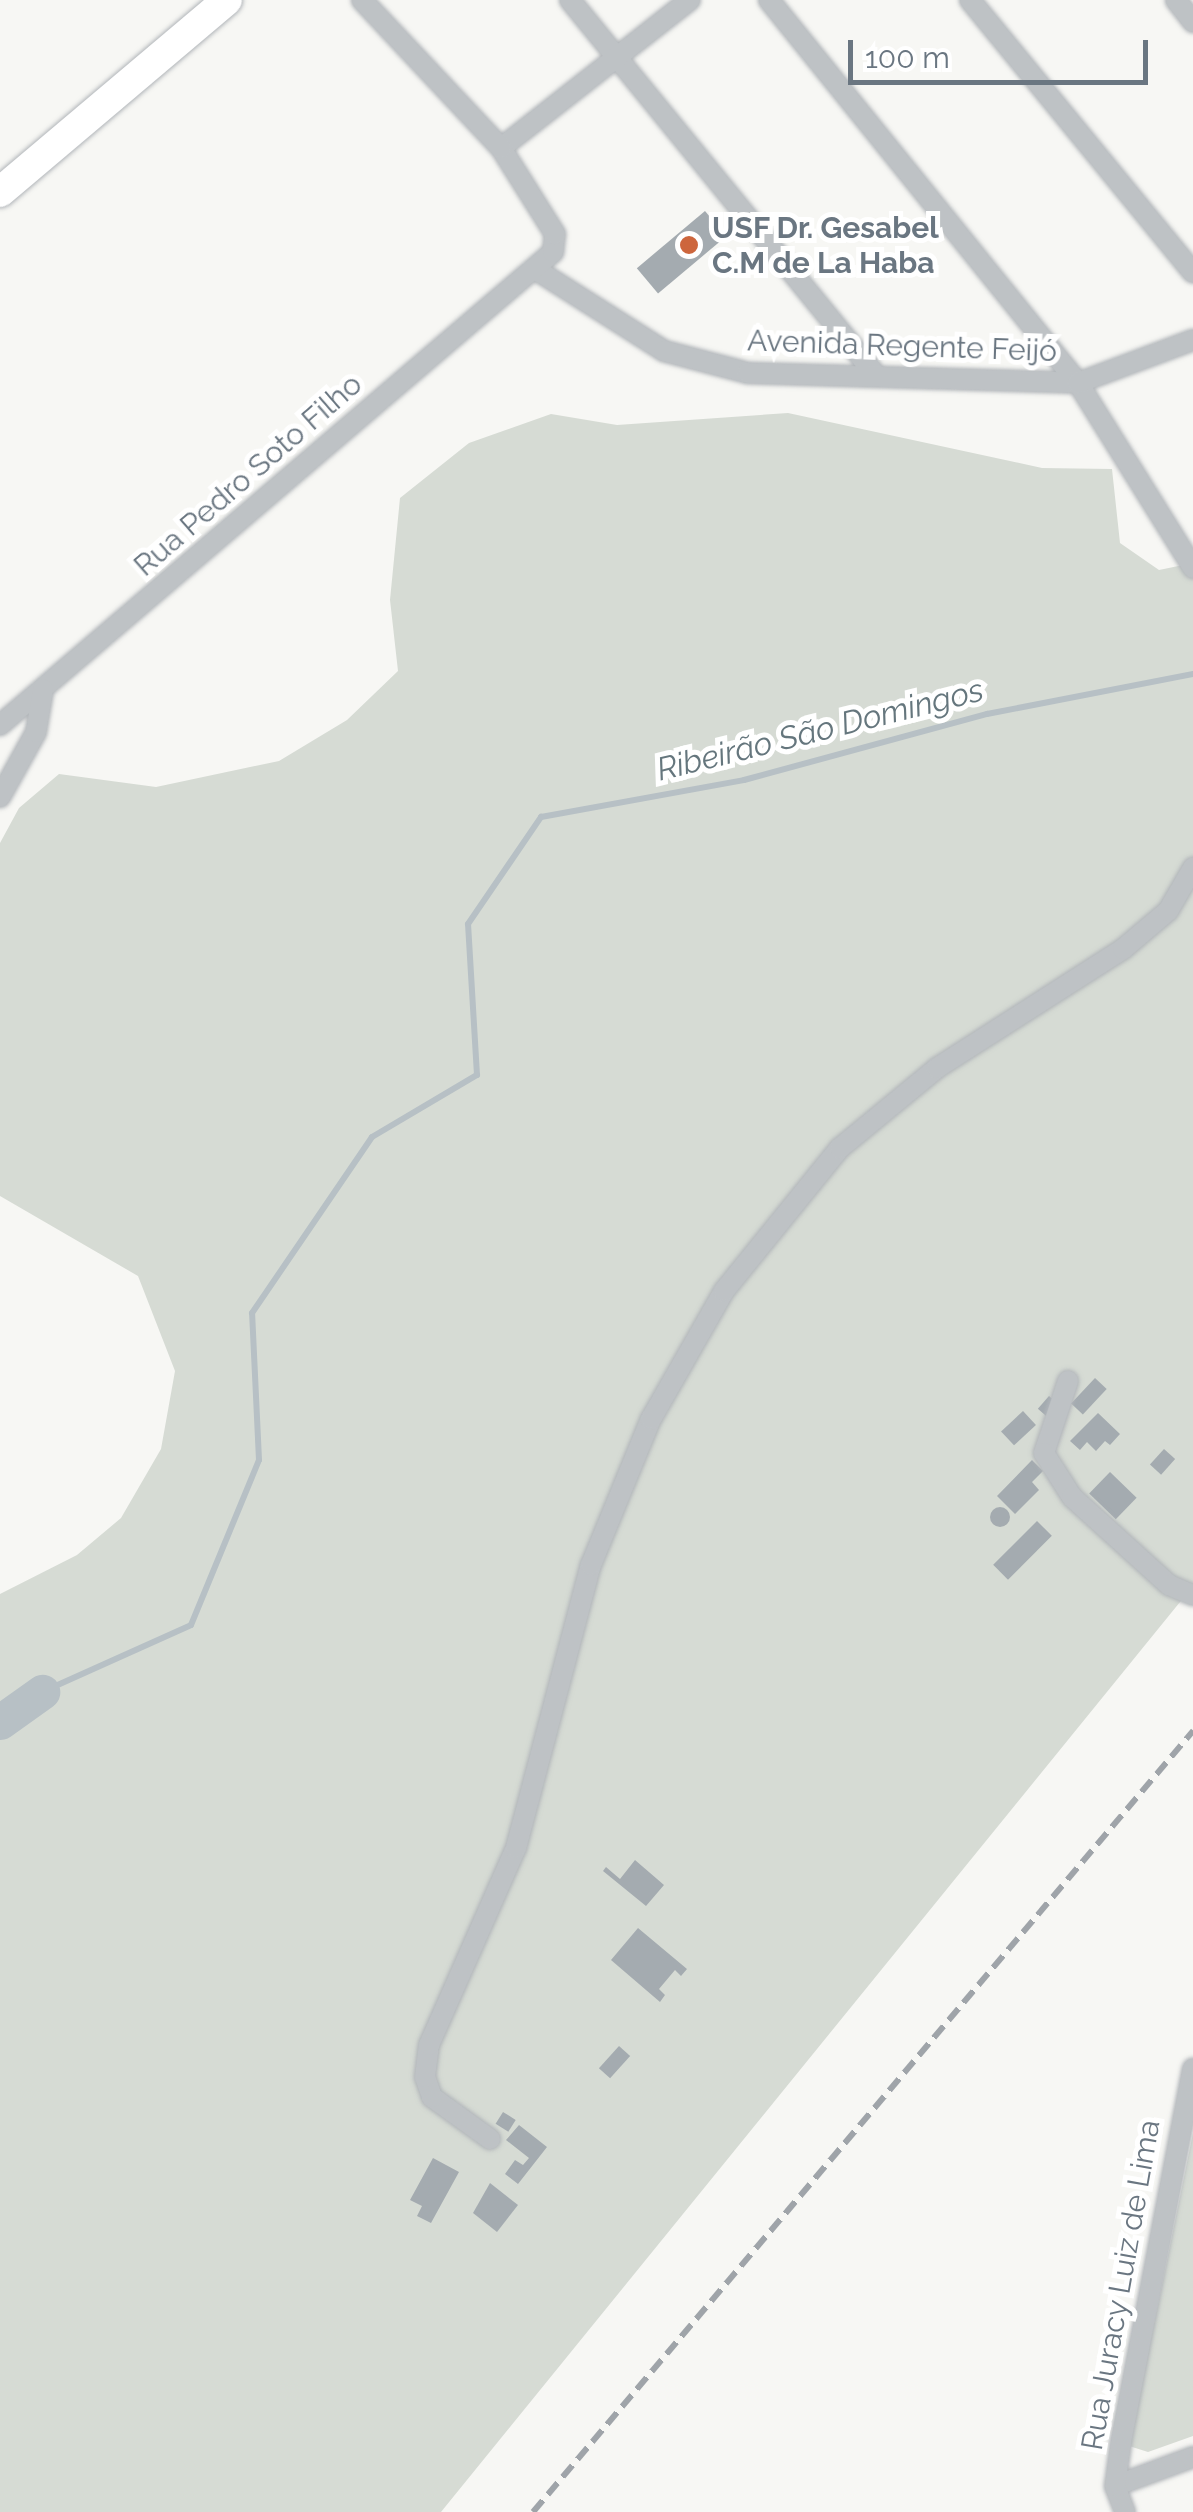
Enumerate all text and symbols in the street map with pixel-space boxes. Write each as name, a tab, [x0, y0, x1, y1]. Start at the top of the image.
scale bar	[853, 20, 1153, 82]
text: 100 m	[865, 40, 950, 75]
place label: USF Dr. Gesabel C.M de La Haba	[712, 210, 940, 280]
marker: USF Dr. Gesabel C.M de La Haba	[676, 232, 702, 258]
street label: Avenida Regente Feijó	[747, 323, 1057, 369]
street label: Rua Pedro Soto Filho	[127, 366, 369, 584]
water label: Ribeirão São Domingos	[653, 671, 987, 789]
street label: Rua Juracy Luiz de Lima	[1074, 2116, 1168, 2454]

